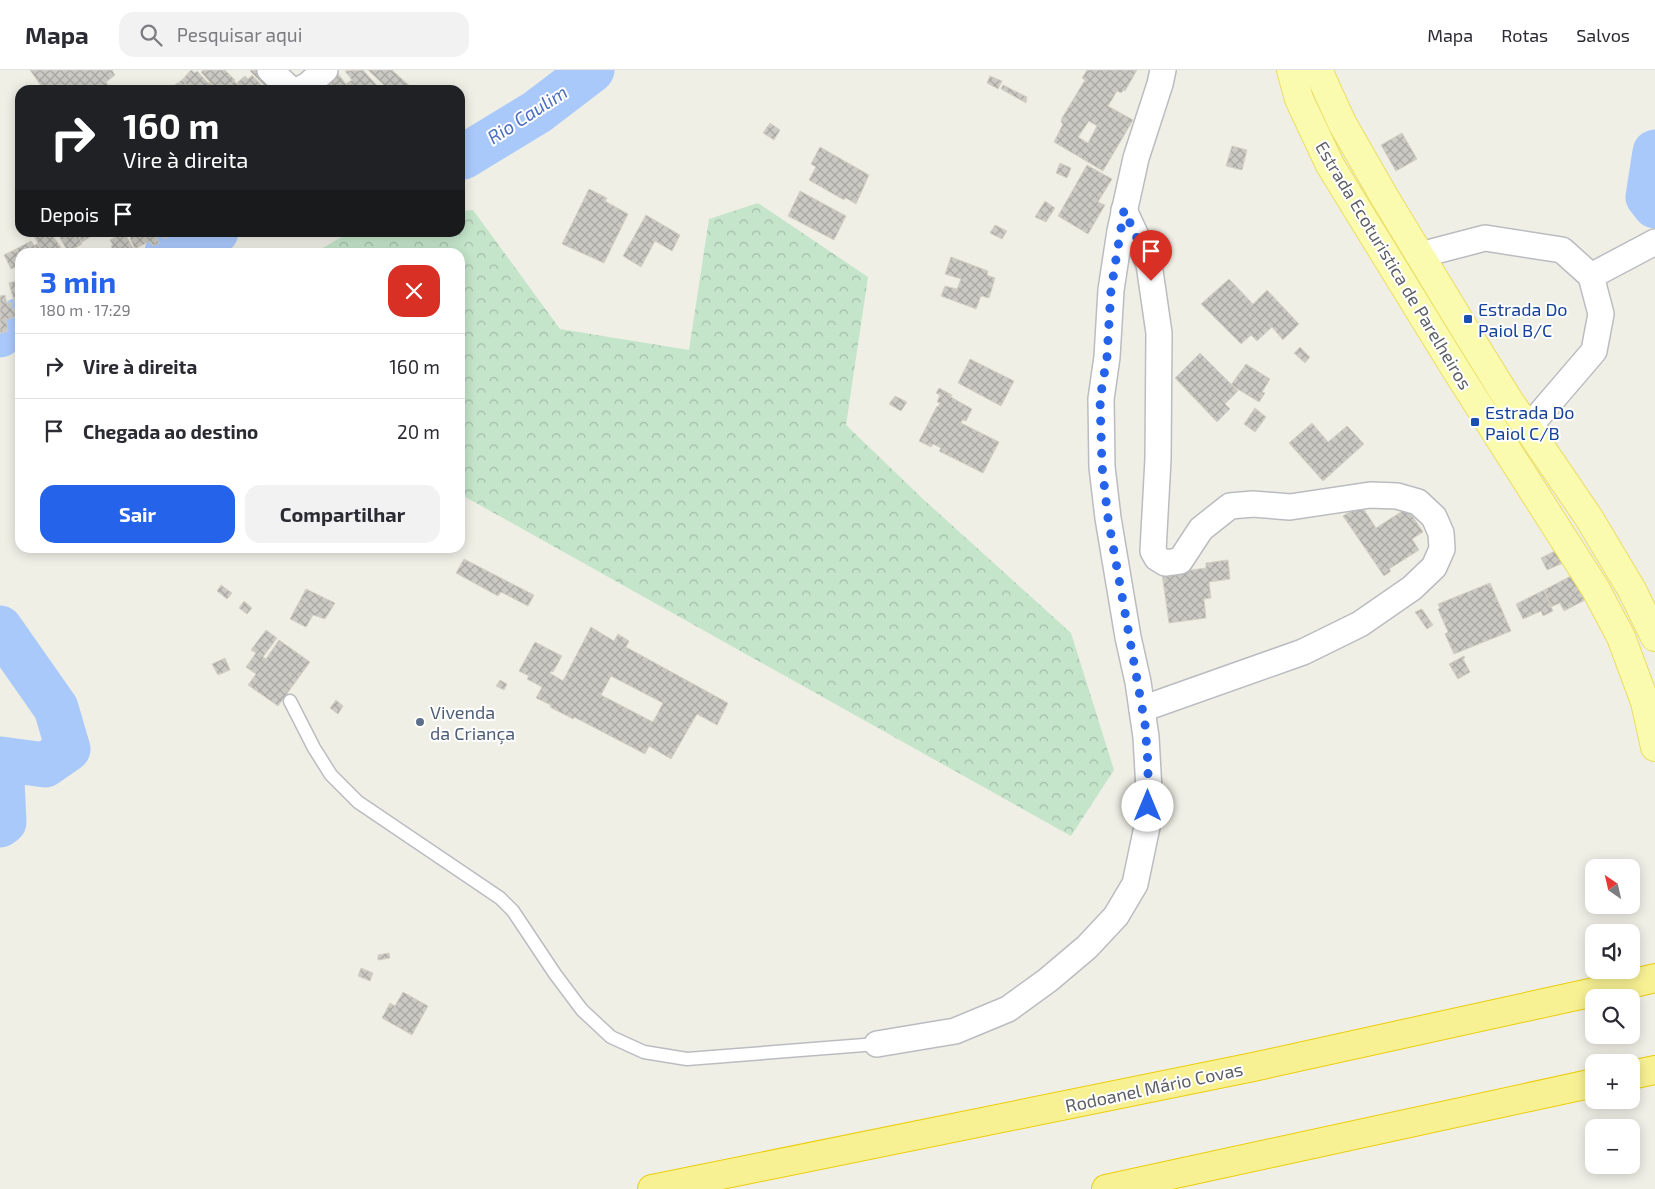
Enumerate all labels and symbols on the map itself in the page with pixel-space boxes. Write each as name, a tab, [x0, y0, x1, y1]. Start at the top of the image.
water label: Rio Caulim	[483, 80, 571, 148]
street label: Estrada Ecoturistica de Parelheiros	[1311, 137, 1477, 393]
pin	[1130, 230, 1172, 281]
place label: Estrada Do Paiol B/C	[1478, 298, 1568, 341]
marker: Estrada Do Paiol B/C	[1462, 313, 1474, 325]
place label: Estrada Do Paiol C/B	[1485, 401, 1575, 444]
marker: Estrada Do Paiol C/B	[1469, 416, 1481, 428]
place label: Vivenda da Criança	[430, 701, 515, 745]
marker: Vivenda da Criança	[414, 716, 426, 728]
position arrow	[1121, 779, 1173, 831]
north arrow	[1585, 859, 1640, 914]
street label: Rodoanel Mário Covas	[1063, 1057, 1245, 1117]

